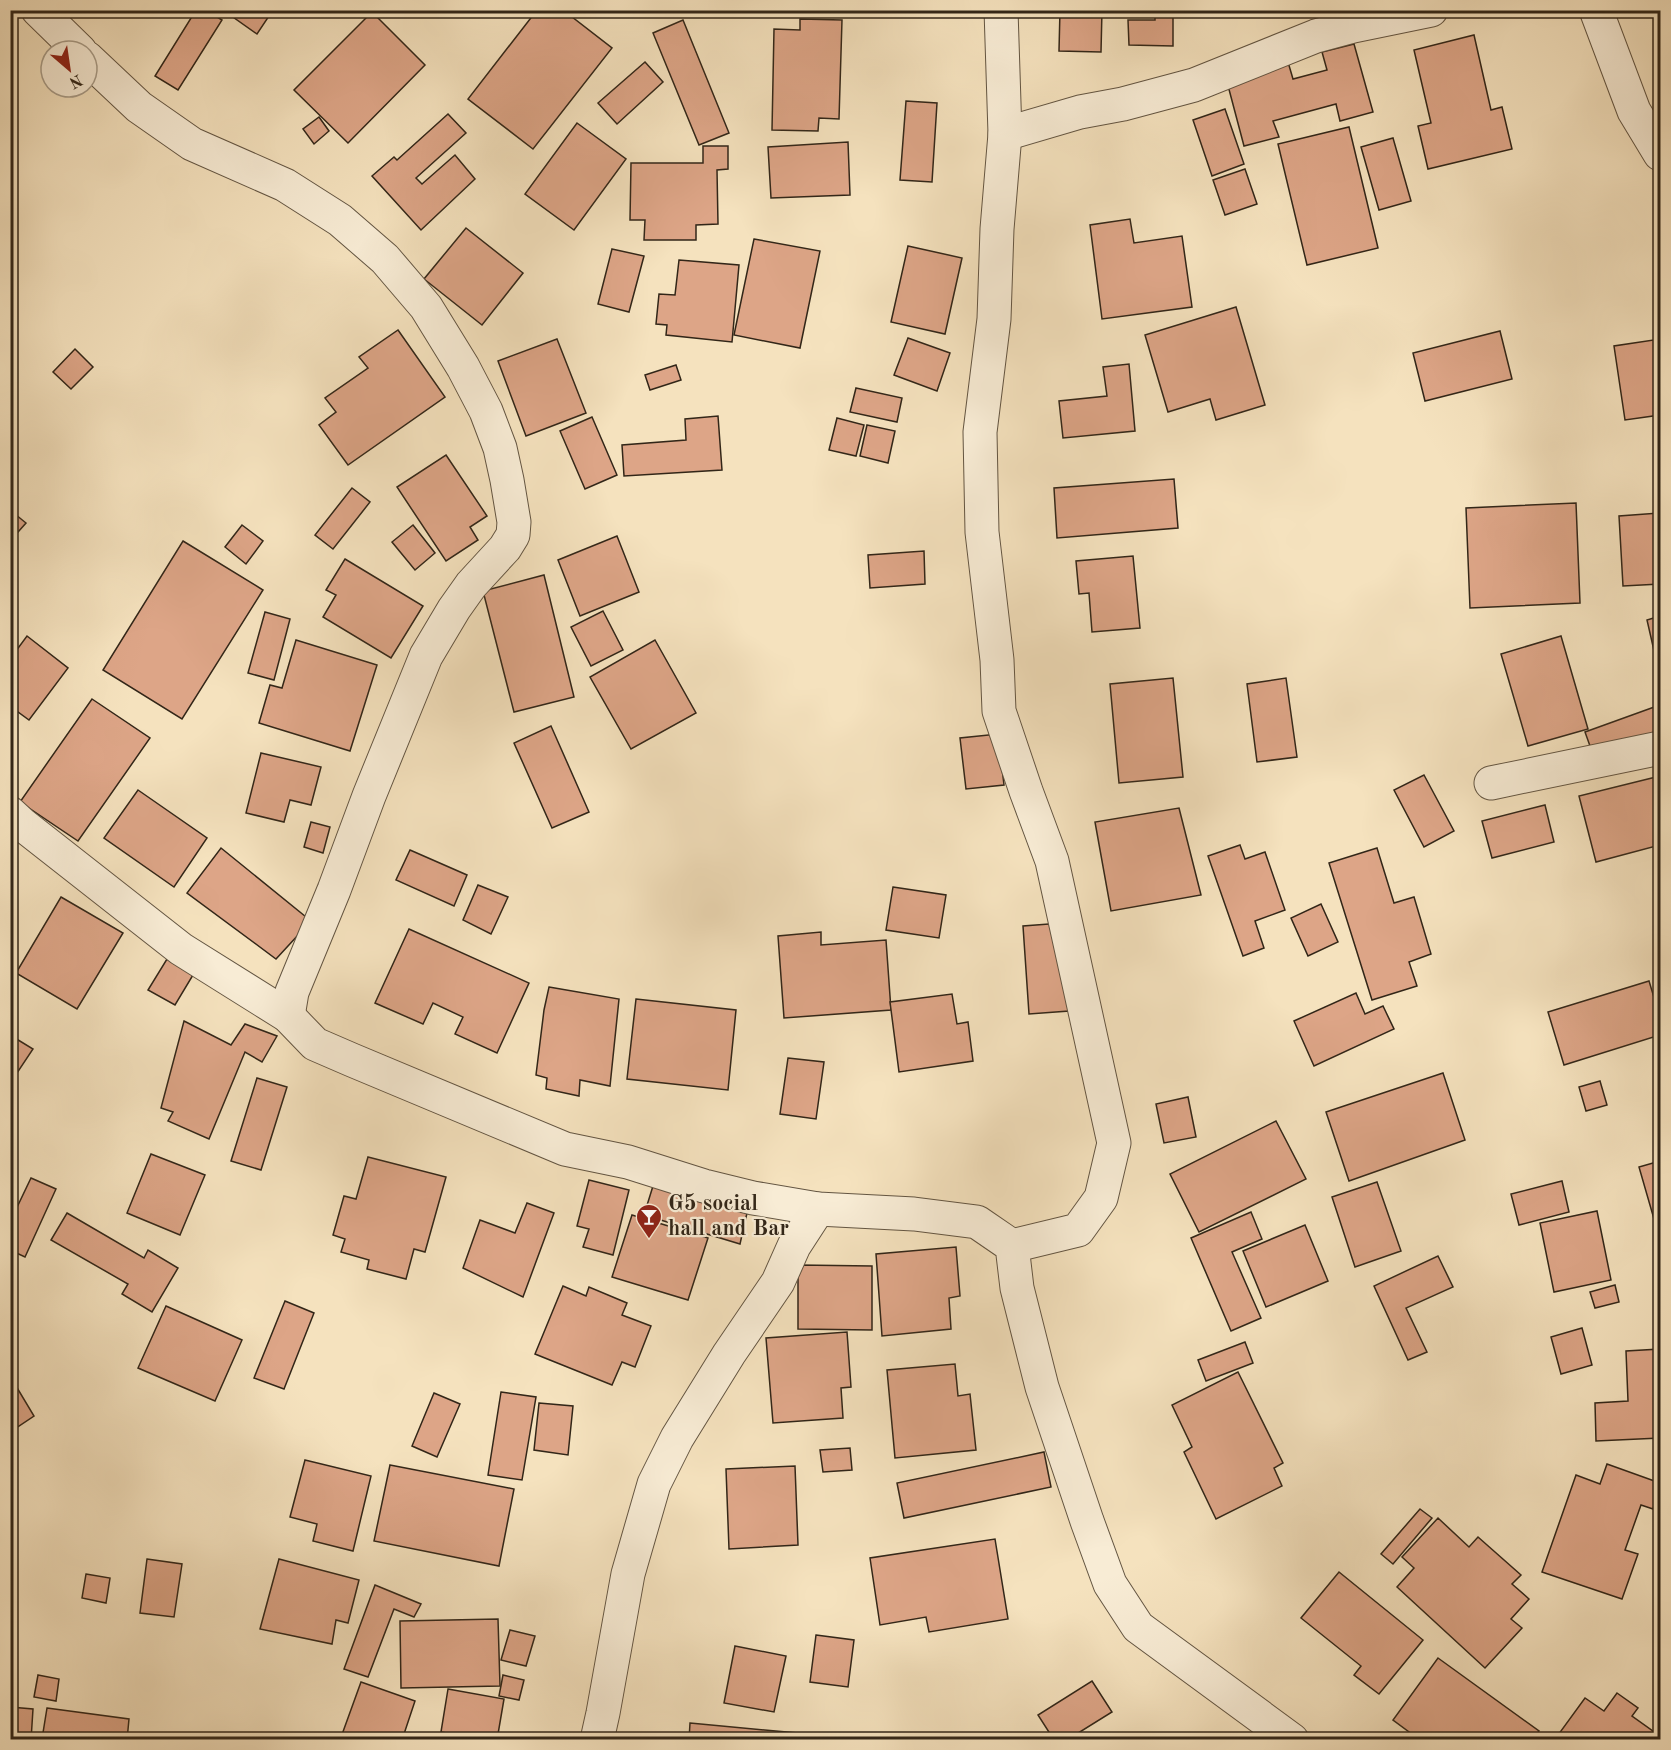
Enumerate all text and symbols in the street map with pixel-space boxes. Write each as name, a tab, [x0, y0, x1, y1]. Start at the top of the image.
north arrow	[39, 39, 99, 99]
text: N	[65, 70, 85, 91]
place label: G5 social hall and Bar	[668, 1193, 789, 1240]
bar icon: G5 social hall and Bar	[634, 1202, 664, 1240]

